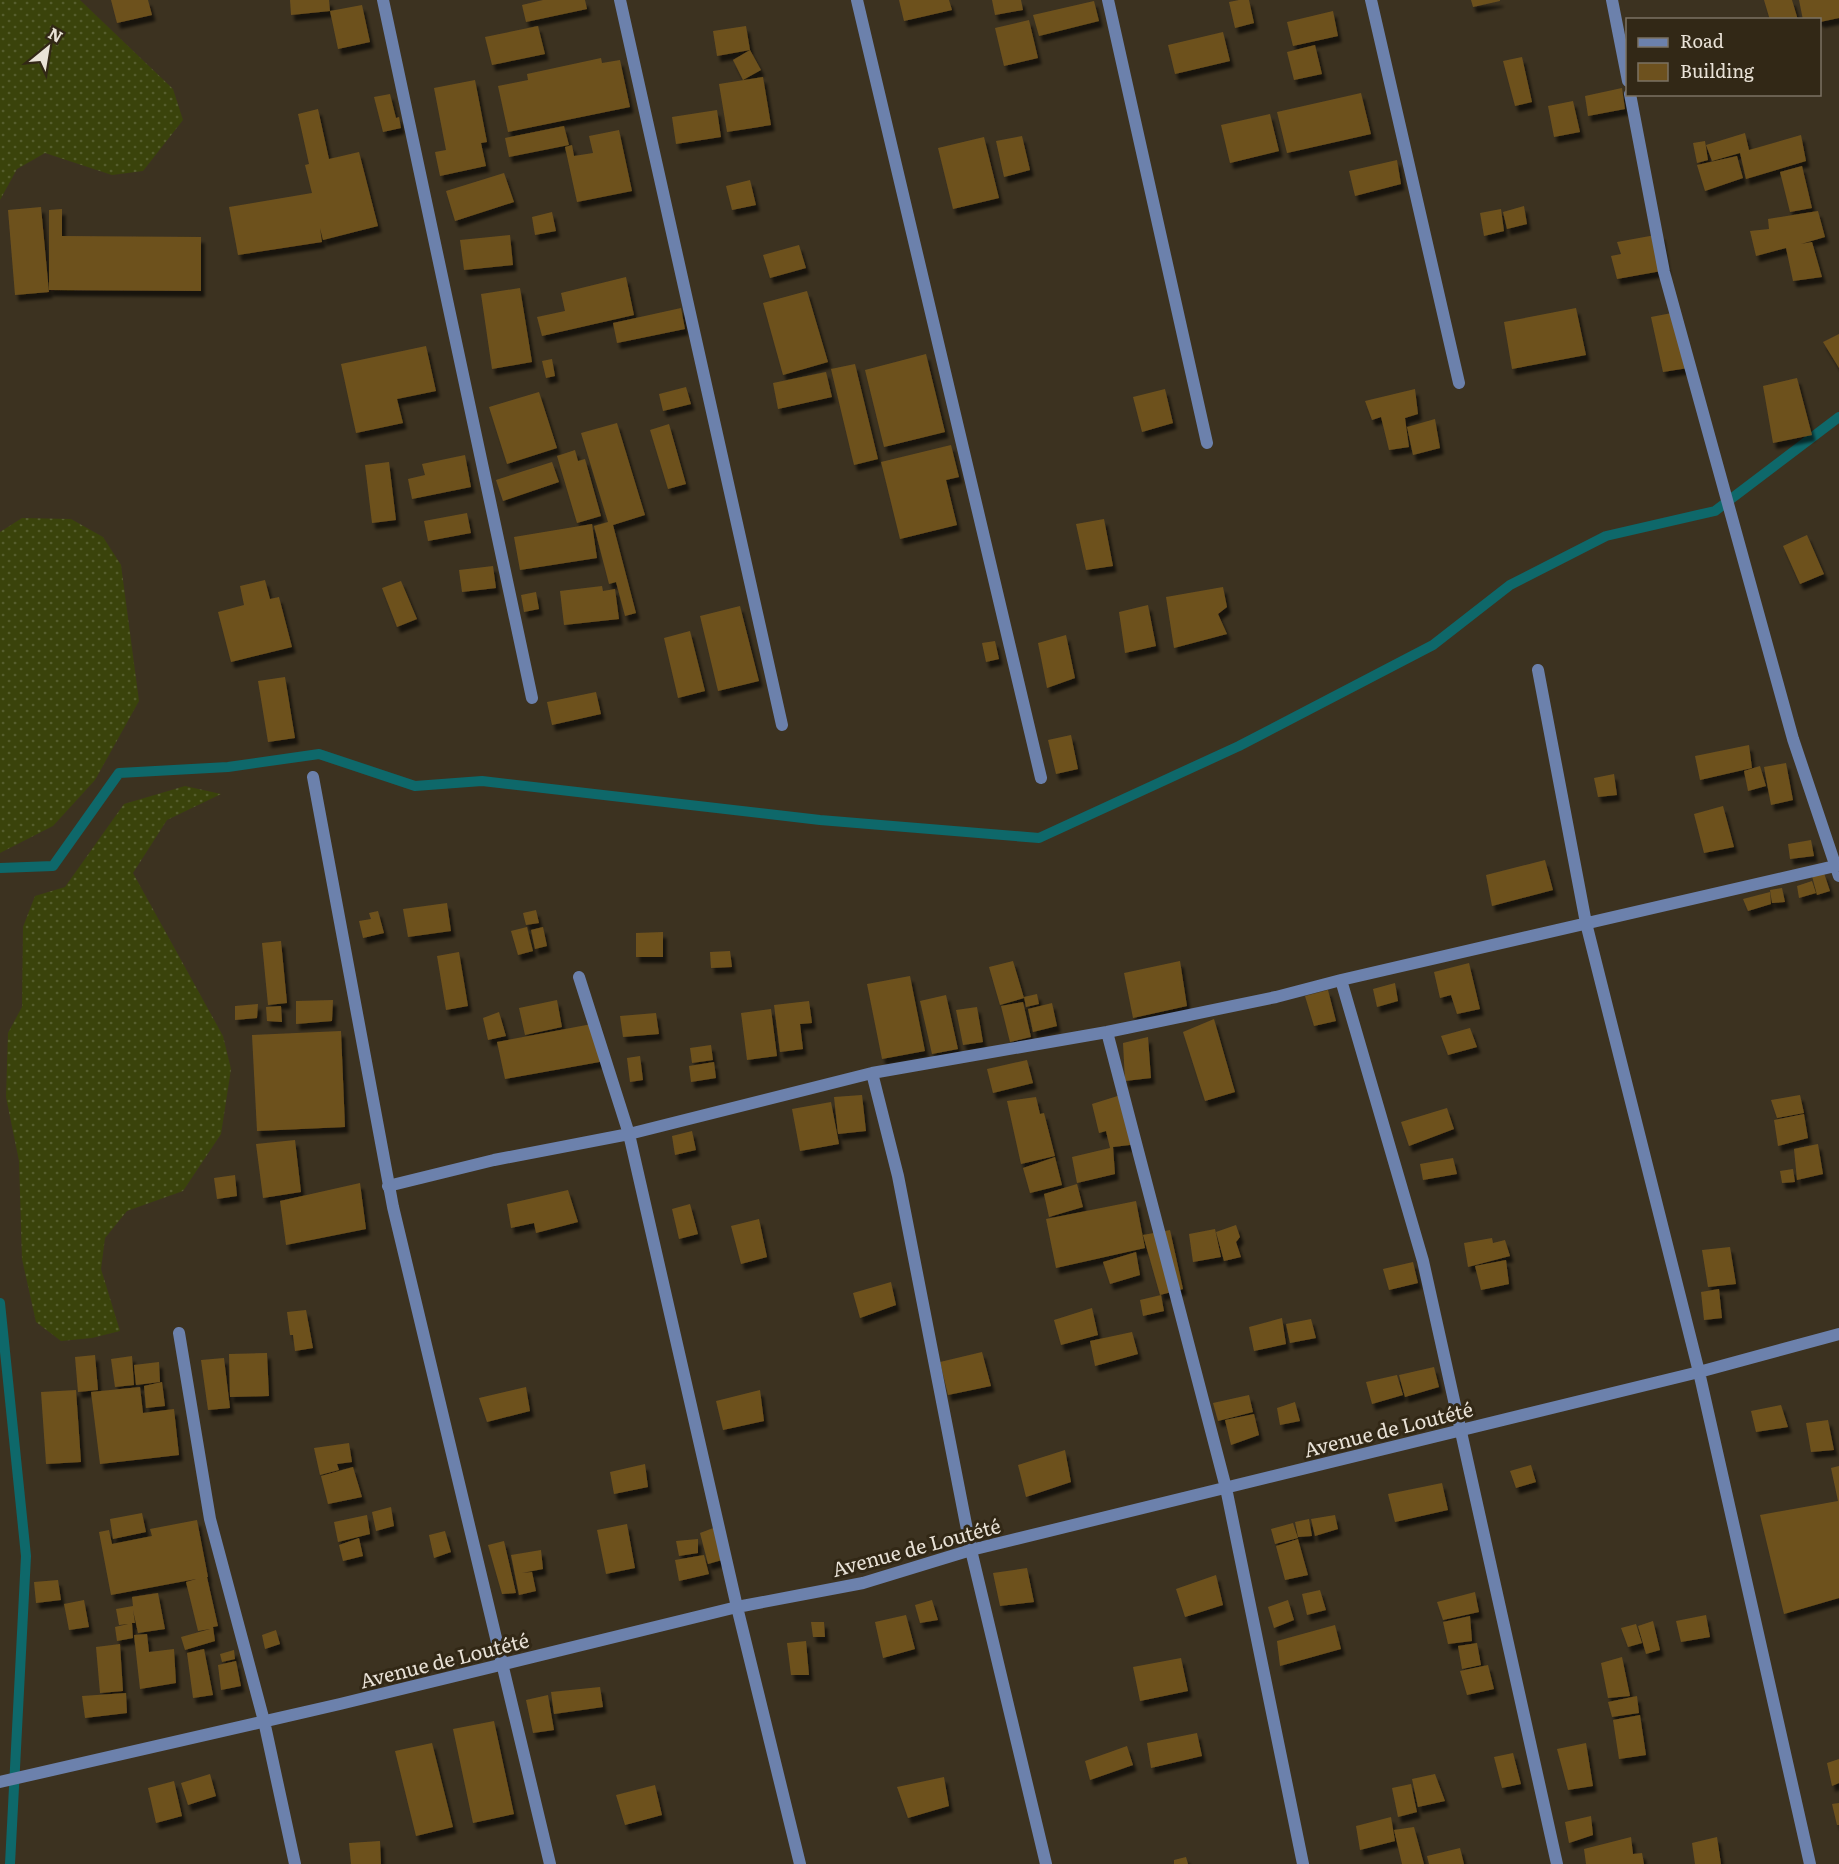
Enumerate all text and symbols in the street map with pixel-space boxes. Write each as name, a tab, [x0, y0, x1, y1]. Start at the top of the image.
north arrow	[18, 18, 78, 78]
legend	[1626, 18, 1821, 96]
text: N	[44, 20, 68, 48]
text: Road	[1680, 27, 1724, 54]
text: Building	[1680, 57, 1755, 84]
street label: Avenue de Loutété	[1300, 1392, 1476, 1464]
street label: Avenue de Loutété	[828, 1509, 1004, 1583]
street label: Avenue de Loutété	[356, 1623, 532, 1695]

